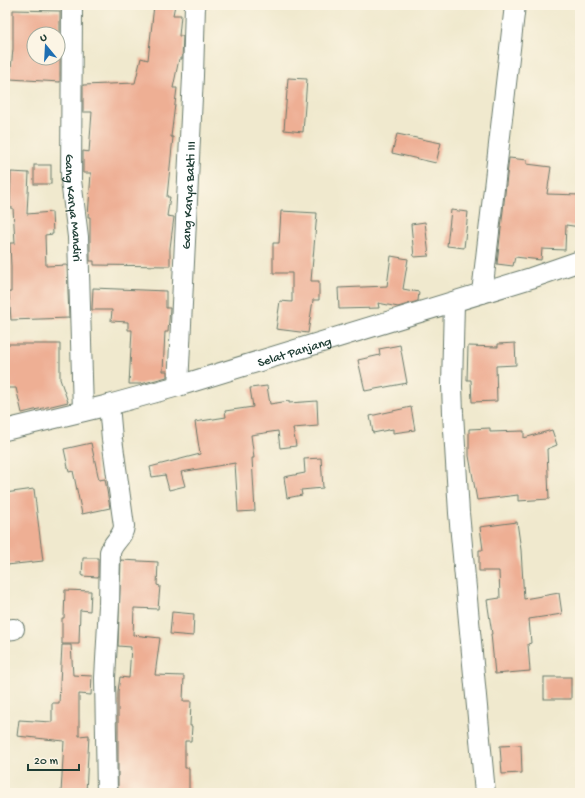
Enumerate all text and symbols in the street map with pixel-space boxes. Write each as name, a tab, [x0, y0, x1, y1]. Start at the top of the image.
north arrow	[26, 26, 66, 66]
text: U	[39, 32, 49, 45]
street label: Gang Karya Bakti III	[180, 141, 200, 250]
street label: Gang Karya Mandiri	[61, 154, 84, 262]
street label: Selat Panjang	[256, 334, 334, 371]
scale bar	[28, 746, 79, 772]
text: 20 m	[34, 755, 59, 769]

